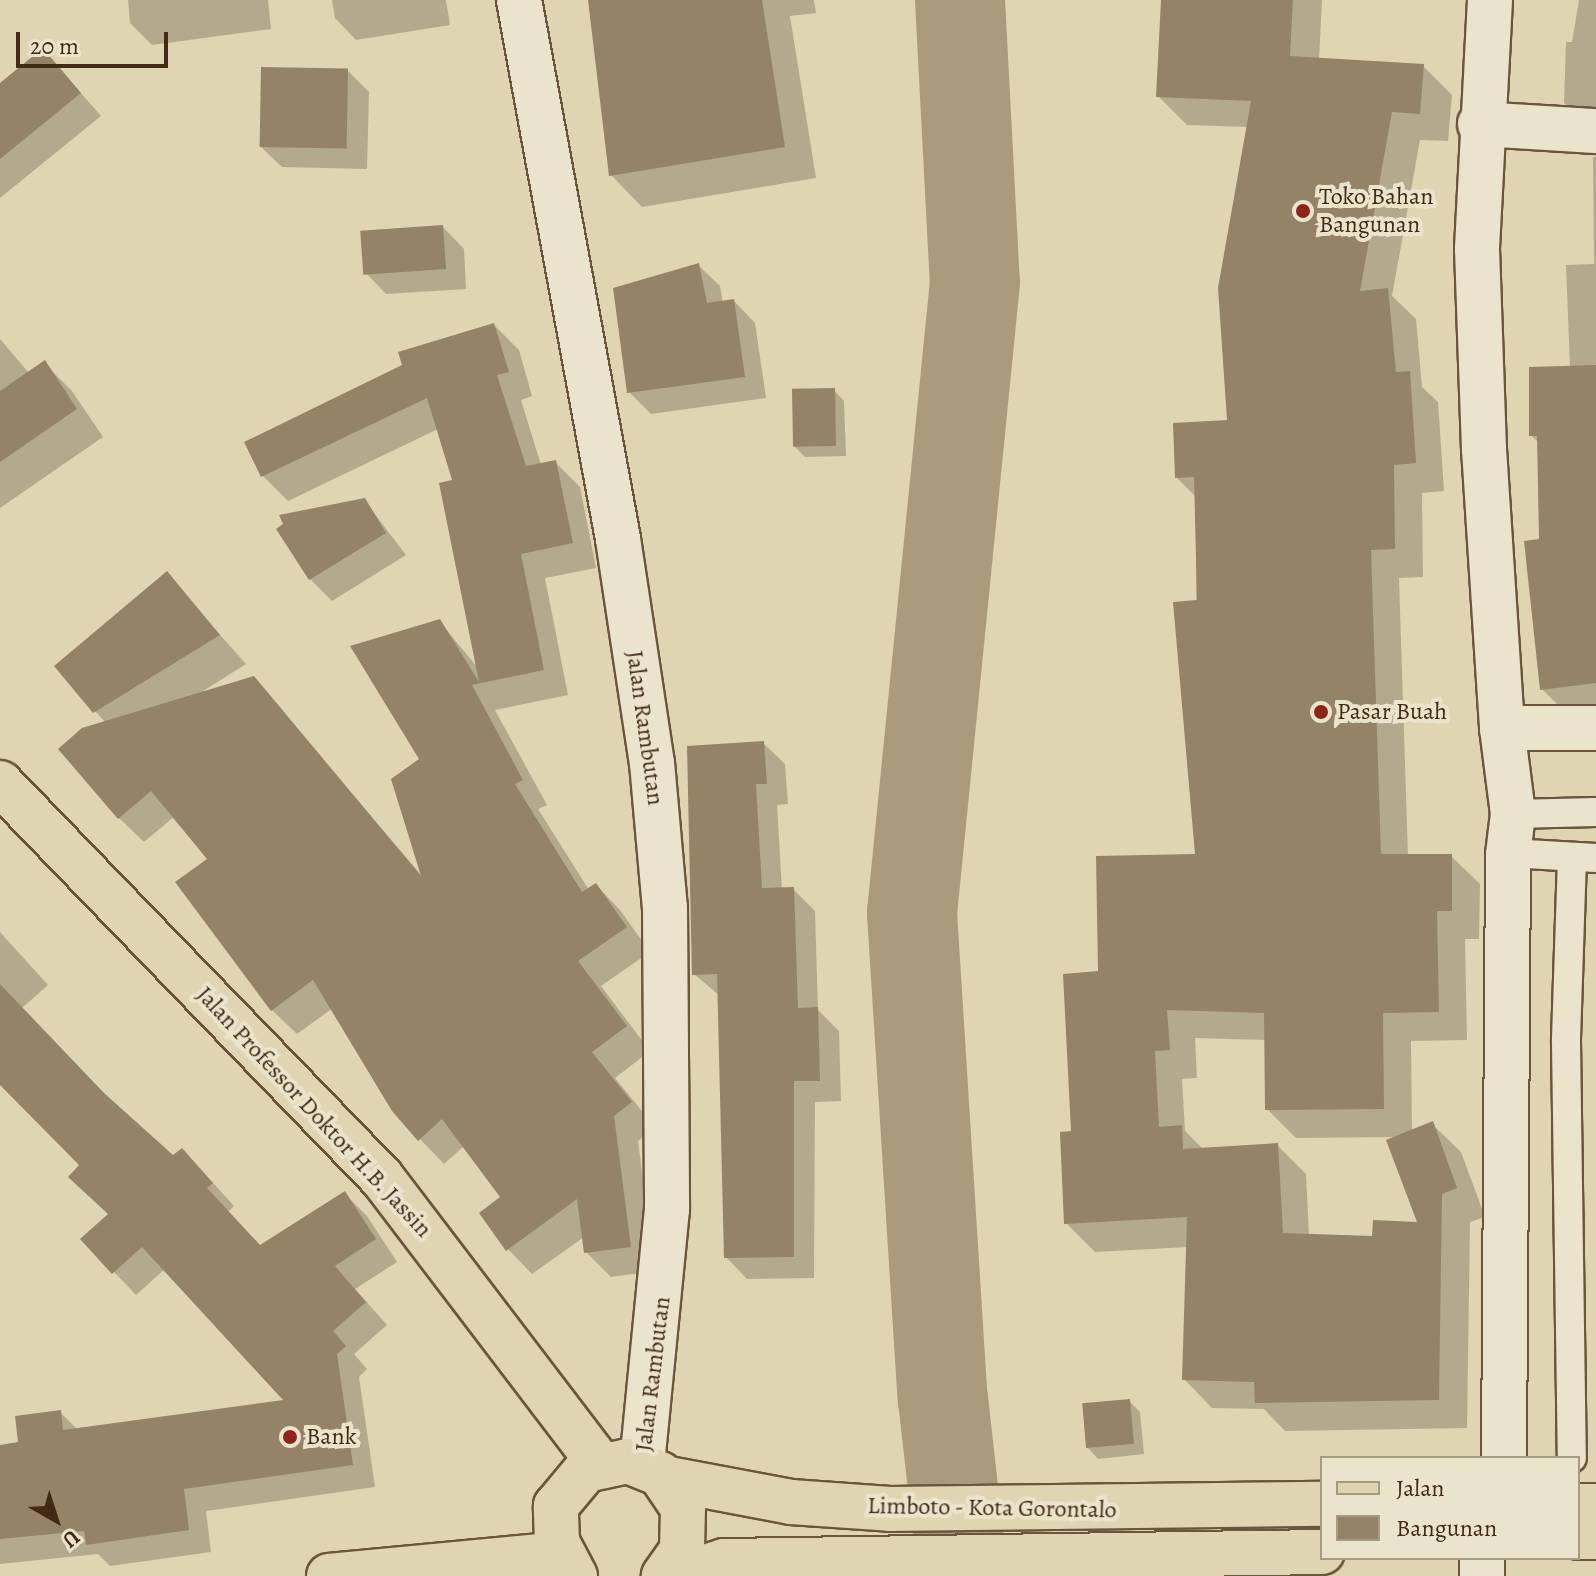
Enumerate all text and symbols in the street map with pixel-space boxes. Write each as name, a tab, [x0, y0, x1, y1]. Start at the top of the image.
scale bar	[20, 16, 172, 66]
text: 20 m	[30, 30, 79, 62]
place label: Toko Bahan Bangunan	[1319, 183, 1433, 239]
marker: Toko Bahan Bangunan	[1294, 202, 1312, 220]
street label: Jalan Rambutan	[620, 649, 670, 807]
place label: Pasar Buah	[1337, 698, 1447, 726]
marker: Pasar Buah	[1312, 703, 1330, 721]
street label: Jalan Professor Doktor H.B. Jassin	[190, 980, 438, 1244]
street label: Jalan Rambutan	[629, 1295, 677, 1453]
place label: Bank	[306, 1423, 357, 1451]
marker: Bank	[281, 1428, 299, 1446]
legend	[1320, 1456, 1580, 1560]
text: Jalan	[1396, 1472, 1445, 1504]
north arrow	[16, 1480, 96, 1560]
street label: Limboto - Kota Gorontalo	[867, 1491, 1117, 1525]
text: Bangunan	[1396, 1512, 1497, 1544]
text: U	[56, 1522, 86, 1555]

